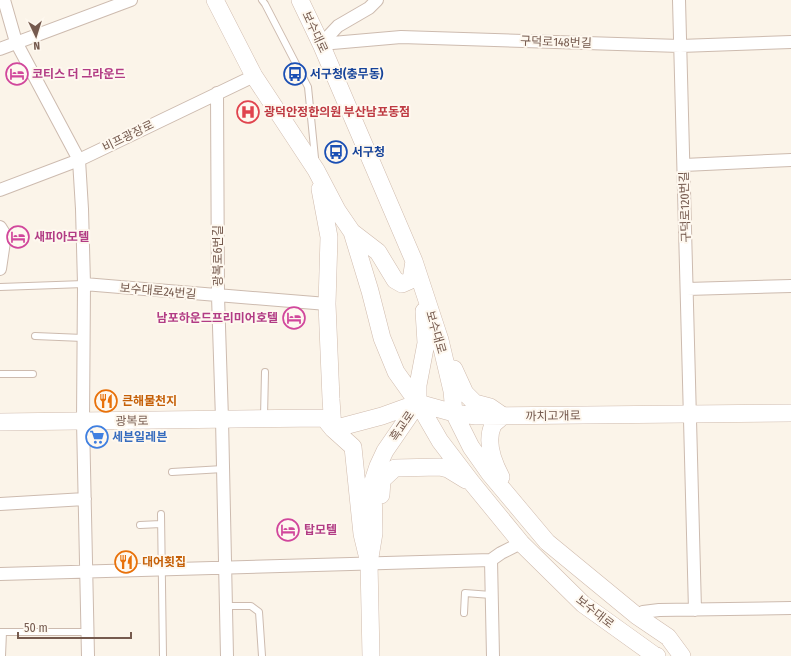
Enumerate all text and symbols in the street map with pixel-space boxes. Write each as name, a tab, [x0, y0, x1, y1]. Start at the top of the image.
street label: 보수대로	[299, 9, 331, 55]
north arrow	[16, 16, 56, 56]
street label: 구덕로148번길	[520, 34, 592, 50]
text: N	[33, 39, 40, 52]
hotel icon: 코티스 더 그라운드	[4, 61, 30, 87]
bus stop icon: 서구청(충무동)	[282, 61, 308, 87]
place label: 코티스 더 그라운드	[32, 67, 125, 81]
place label: 서구청(충무동)	[310, 67, 384, 81]
hospital icon: 광덕안정한의원 부산남포동점	[235, 99, 261, 125]
place label: 광덕안정한의원 부산남포동점	[264, 105, 410, 119]
street label: 비프광장로	[100, 118, 156, 154]
bus stop icon: 서구청	[323, 139, 349, 165]
place label: 서구청	[352, 145, 385, 159]
street label: 구덕로120번길	[677, 171, 693, 243]
hotel icon: 새피아모텔	[5, 224, 31, 250]
street label: 광복로6번길	[211, 225, 225, 287]
place label: 새피아모텔	[34, 230, 89, 244]
street label: 보수대로24번길	[119, 281, 197, 301]
hotel icon: 남포하운드프리미어호텔	[281, 305, 307, 331]
street label: 보수대로	[423, 309, 449, 355]
place label: 남포하운드프리미어호텔	[157, 311, 278, 325]
restaurant icon: 큰해물천지	[93, 388, 119, 414]
place label: 큰해물천지	[122, 394, 177, 408]
street label: 흑교로	[387, 408, 417, 444]
street label: 까치고개로	[525, 409, 581, 423]
street label: 광복로	[115, 414, 149, 428]
supermarket icon: 세븐일레븐	[84, 424, 110, 450]
place label: 세븐일레븐	[112, 430, 167, 444]
hotel icon: 탑모텔	[275, 517, 301, 543]
place label: 탑모텔	[304, 523, 337, 537]
restaurant icon: 대어횟집	[113, 549, 139, 575]
place label: 대어횟집	[142, 555, 186, 569]
street label: 보수대로	[573, 593, 617, 631]
scale bar	[18, 614, 131, 640]
text: 50 m	[24, 621, 48, 635]

